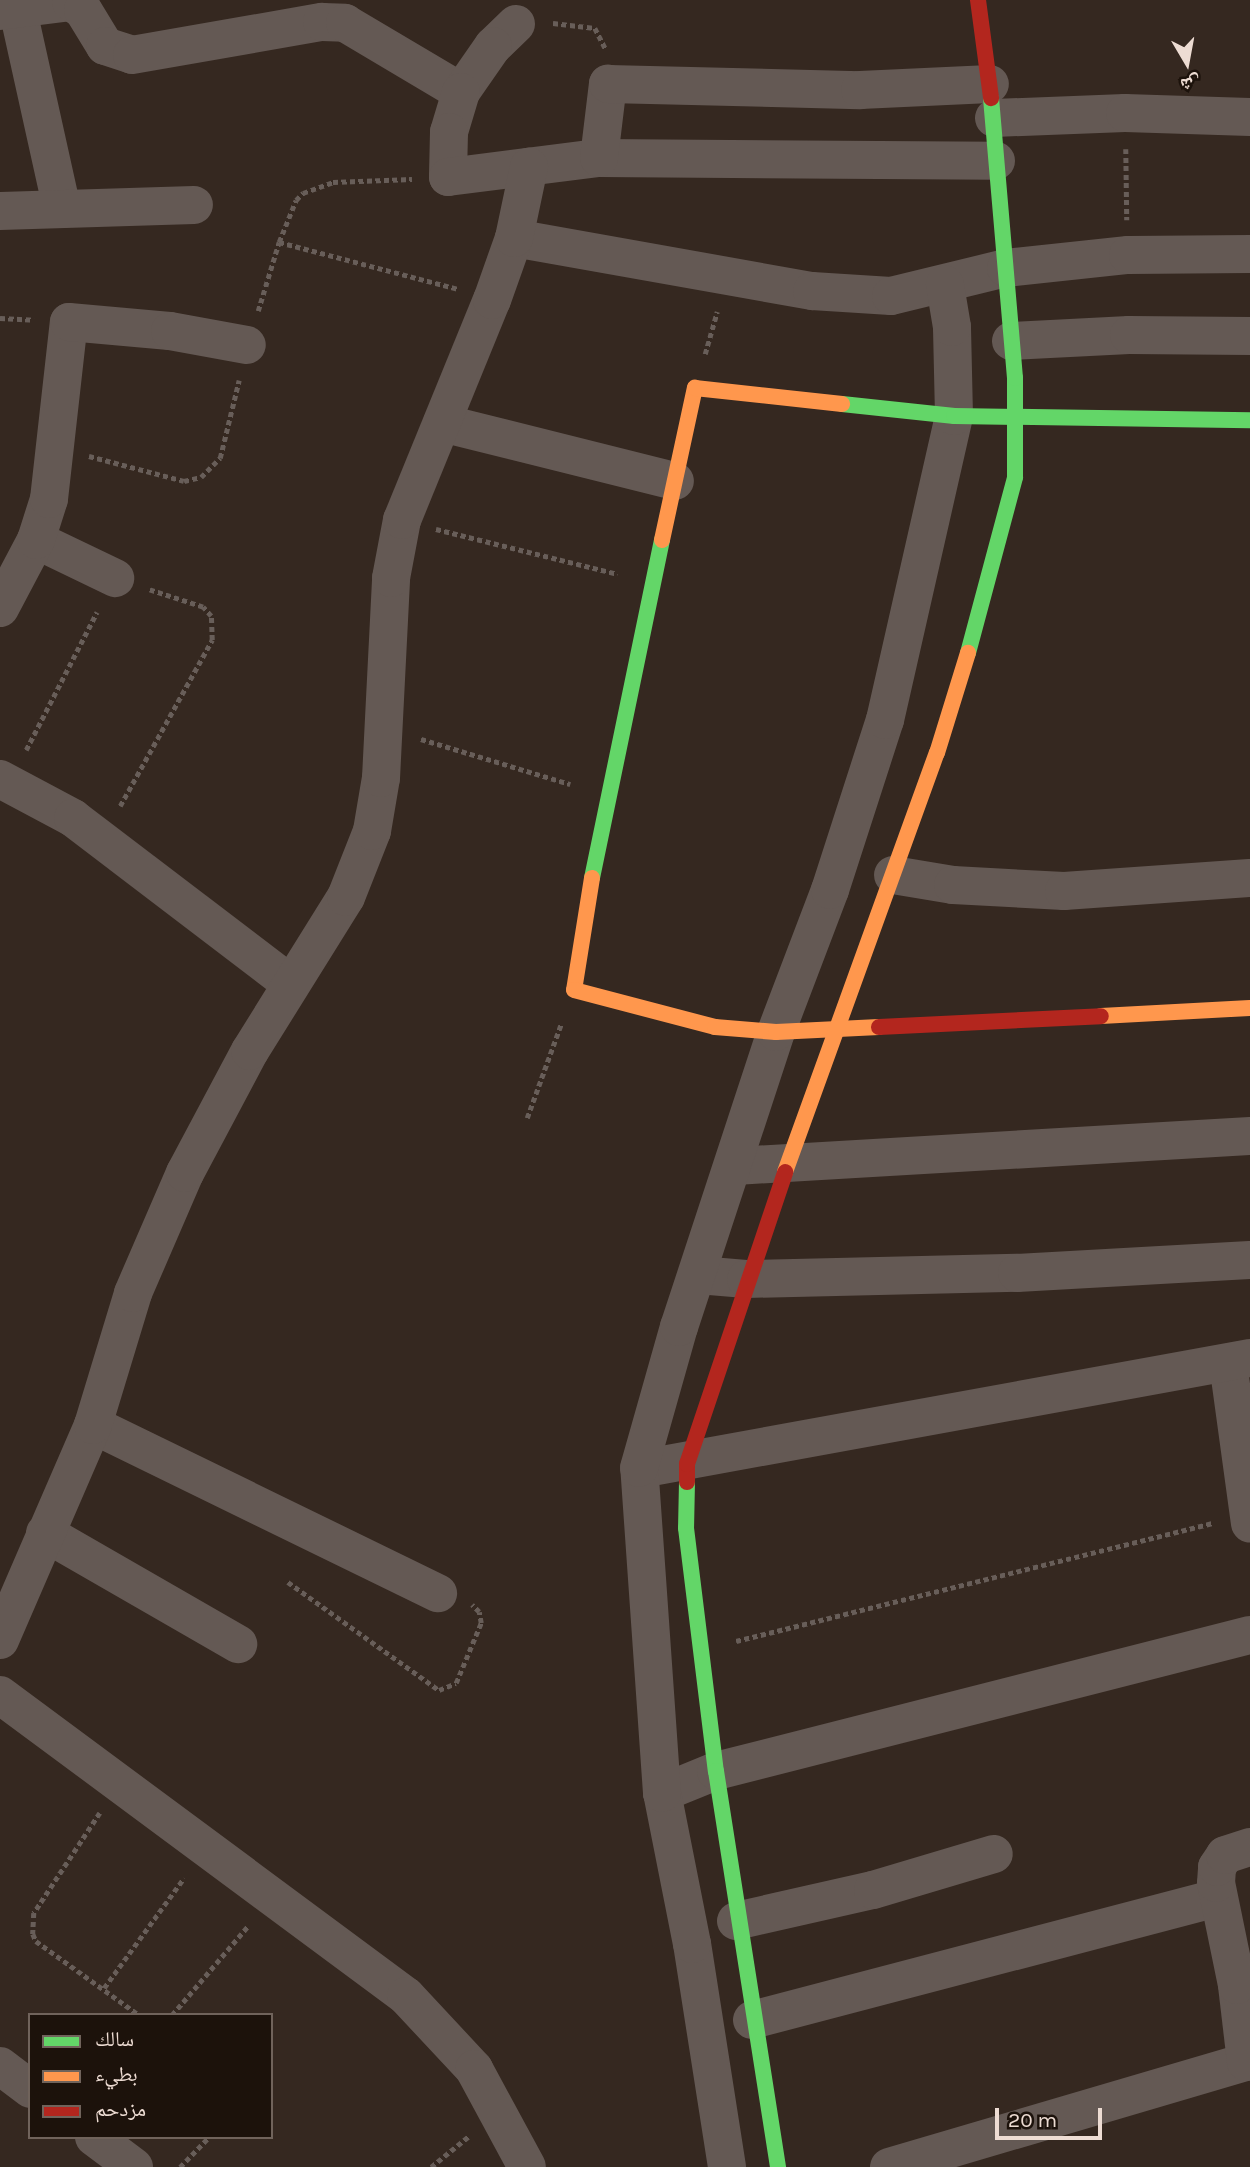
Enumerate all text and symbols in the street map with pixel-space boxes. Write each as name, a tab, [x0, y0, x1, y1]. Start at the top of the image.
north arrow	[1152, 28, 1222, 98]
text: ش	[1179, 71, 1202, 96]
legend	[28, 2013, 273, 2139]
text: سالك	[95, 2027, 134, 2051]
text: بطيء	[95, 2062, 138, 2086]
scale bar	[998, 2094, 1105, 2138]
text: مزدحم	[95, 2097, 146, 2121]
text: 20 m	[1008, 2108, 1057, 2132]

